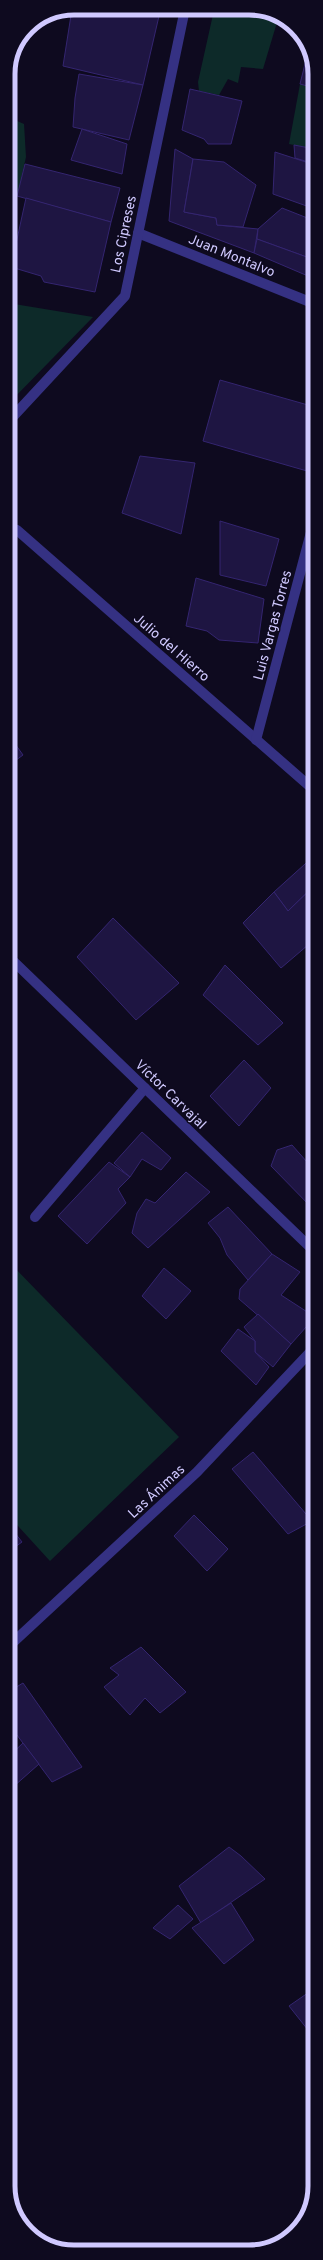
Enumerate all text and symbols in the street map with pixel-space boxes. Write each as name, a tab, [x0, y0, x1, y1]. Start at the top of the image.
street label: Los Cipreses	[108, 194, 141, 275]
street label: Juan Montalvo	[186, 231, 278, 282]
street label: Luis Vargas Torres	[251, 569, 296, 682]
street label: Julio del Hierro	[129, 610, 213, 686]
street label: Víctor Carvajal	[131, 1057, 209, 1133]
street label: Las Ánimas	[124, 1461, 189, 1523]

